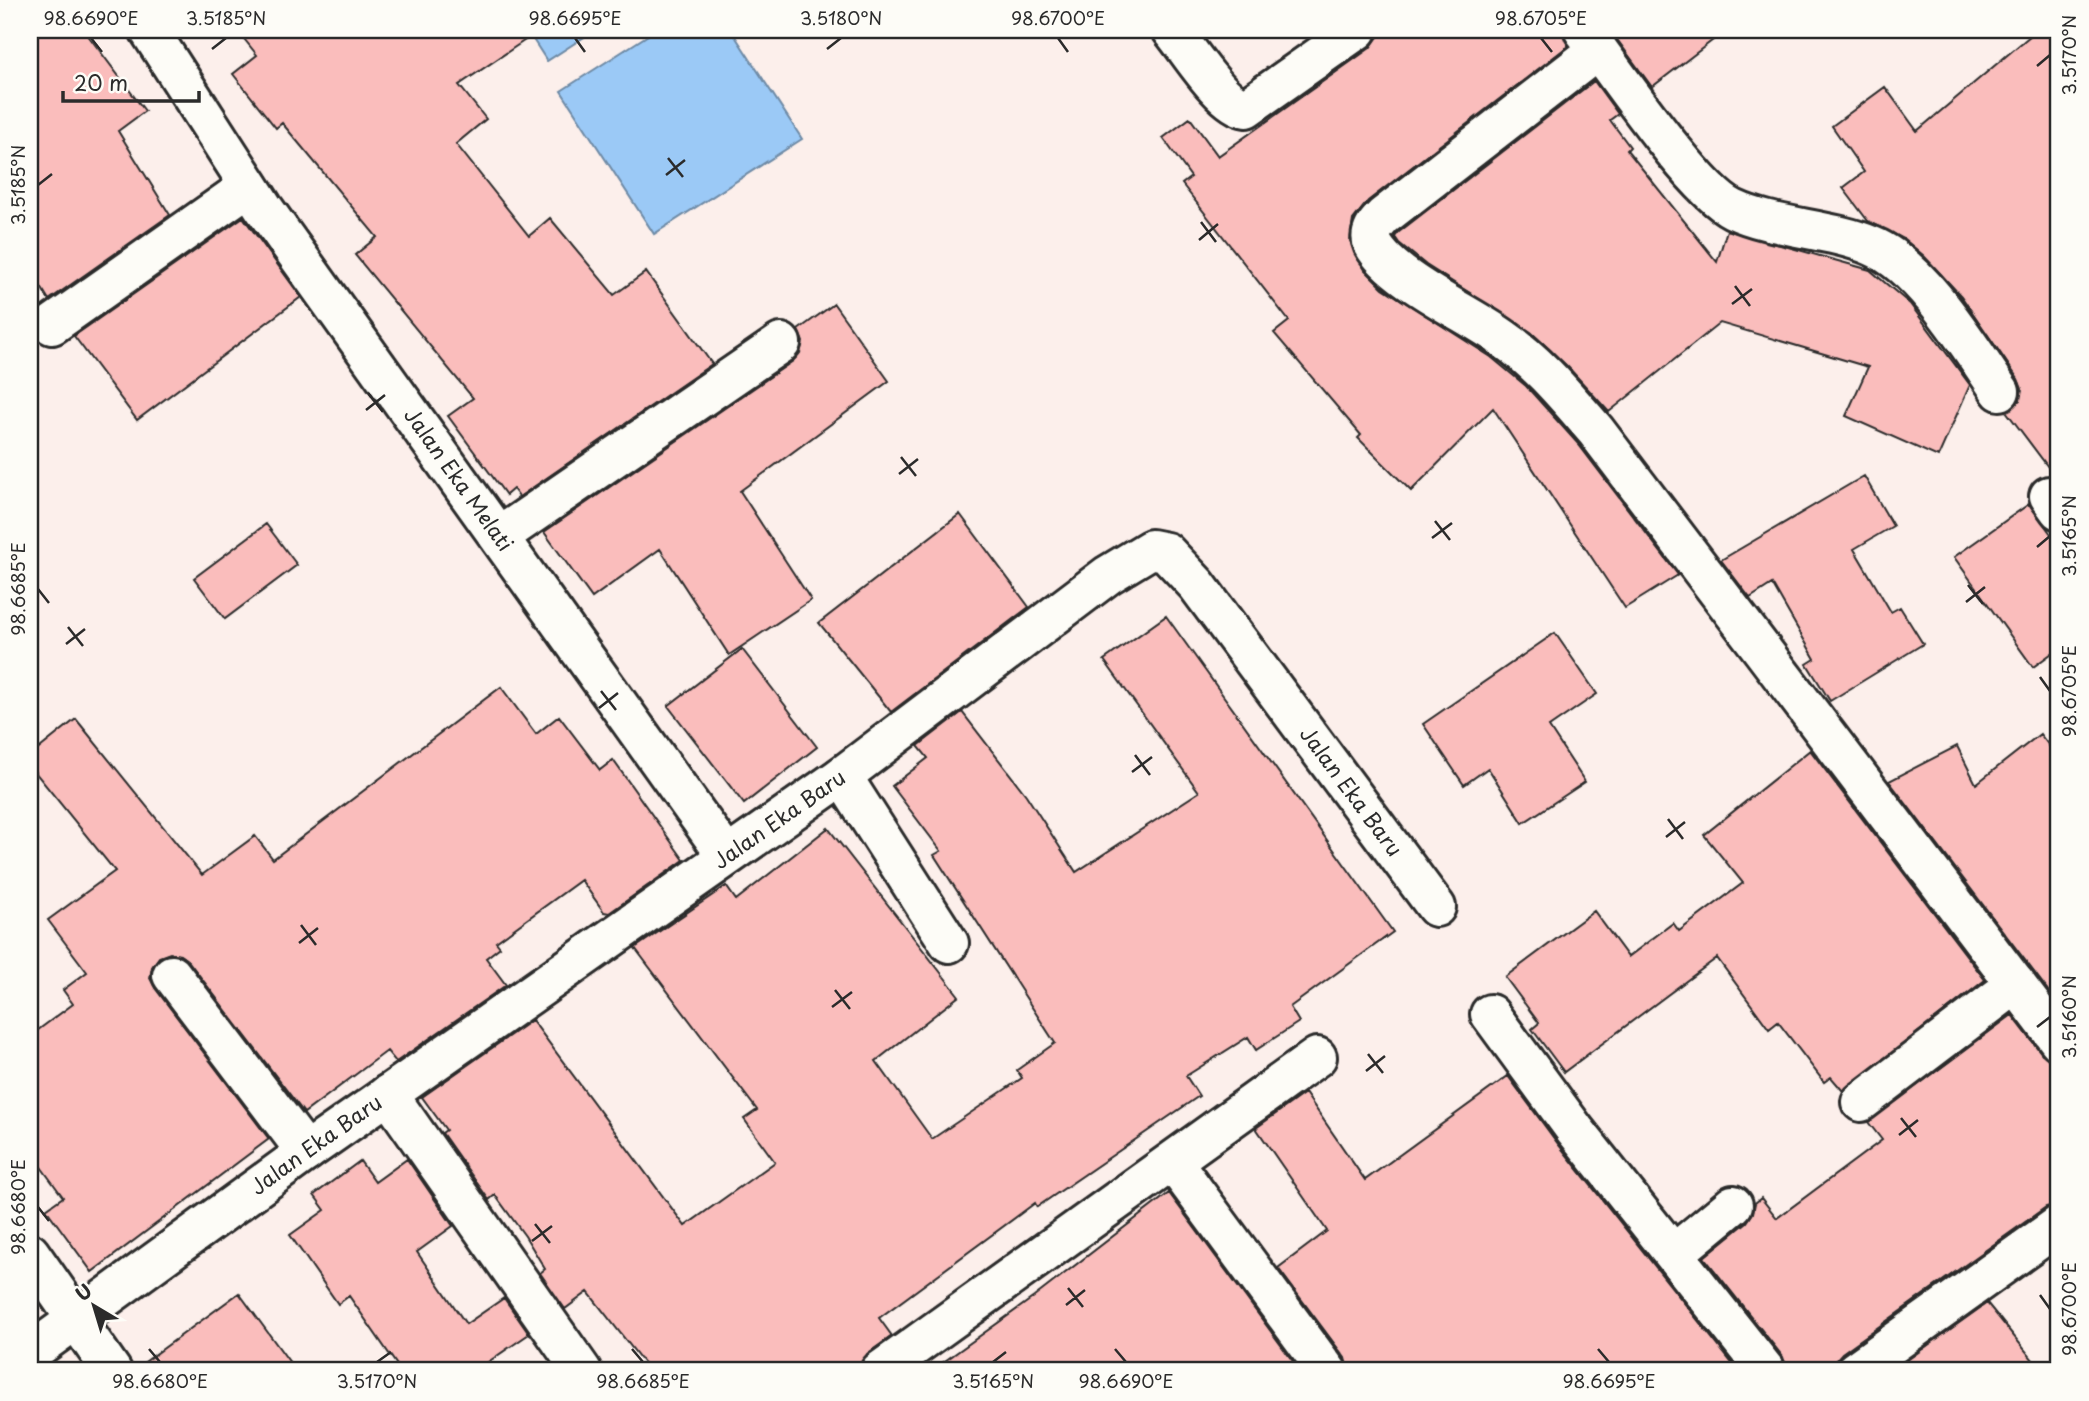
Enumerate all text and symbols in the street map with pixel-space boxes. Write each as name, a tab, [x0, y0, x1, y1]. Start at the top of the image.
text: 98.6690°E	[44, 4, 138, 31]
text: 3.5185°N	[186, 4, 266, 31]
text: 98.6695°E	[528, 4, 622, 31]
text: 3.5180°N	[800, 4, 882, 31]
text: 98.6700°E	[1011, 4, 1105, 31]
text: 98.6705°E	[1495, 4, 1587, 31]
text: 3.5170°N	[2055, 15, 2082, 95]
scale bar	[63, 60, 200, 104]
text: 20 m	[74, 66, 128, 98]
text: 3.5185°N	[4, 145, 31, 225]
street label: Jalan Eka Melati	[397, 400, 522, 557]
text: 3.5165°N	[2055, 495, 2082, 577]
text: 98.6685°E	[4, 542, 31, 636]
text: 98.6705°E	[2055, 645, 2082, 737]
street label: Jalan Eka Baru	[1293, 719, 1411, 863]
street label: Jalan Eka Baru	[706, 760, 851, 876]
text: 3.5160°N	[2055, 975, 2082, 1059]
street label: Jalan Eka Baru	[243, 1085, 388, 1202]
text: 98.6680°E	[4, 1159, 31, 1255]
text: 98.6700°E	[2055, 1262, 2082, 1356]
north arrow	[60, 1272, 130, 1342]
text: U	[69, 1276, 97, 1307]
text: 98.6680°E	[112, 1367, 208, 1394]
text: 3.5170°N	[337, 1367, 417, 1394]
text: 98.6685°E	[596, 1367, 690, 1394]
text: 3.5165°N	[952, 1367, 1034, 1394]
text: 98.6690°E	[1079, 1367, 1173, 1394]
text: 98.6695°E	[1562, 1367, 1656, 1394]

